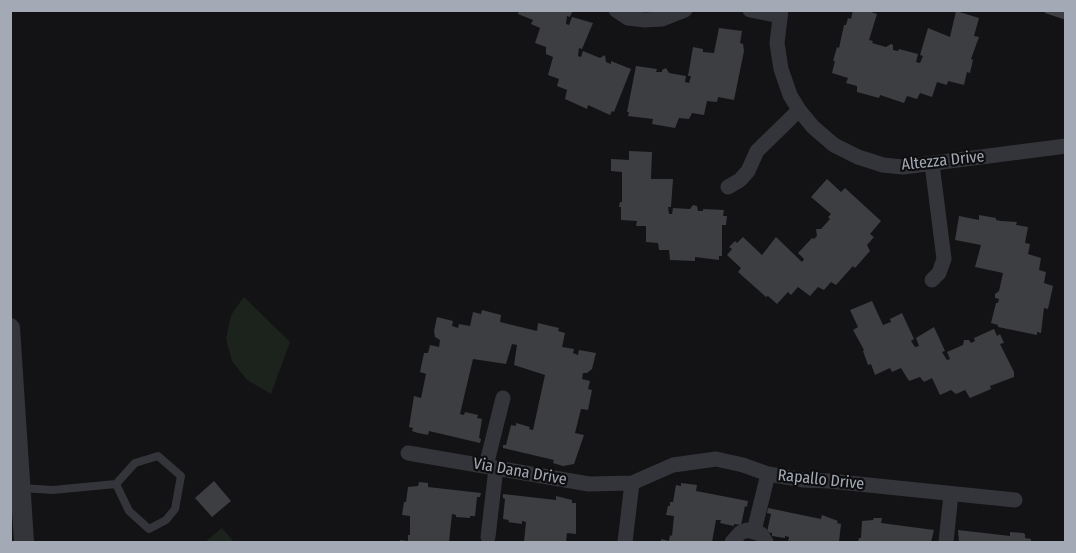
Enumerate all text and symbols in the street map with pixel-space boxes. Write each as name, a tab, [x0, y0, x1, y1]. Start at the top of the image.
street label: Altezza Drive	[901, 147, 985, 175]
street label: Via Dana Drive	[472, 454, 568, 490]
street label: Rapallo Drive	[777, 466, 865, 494]

